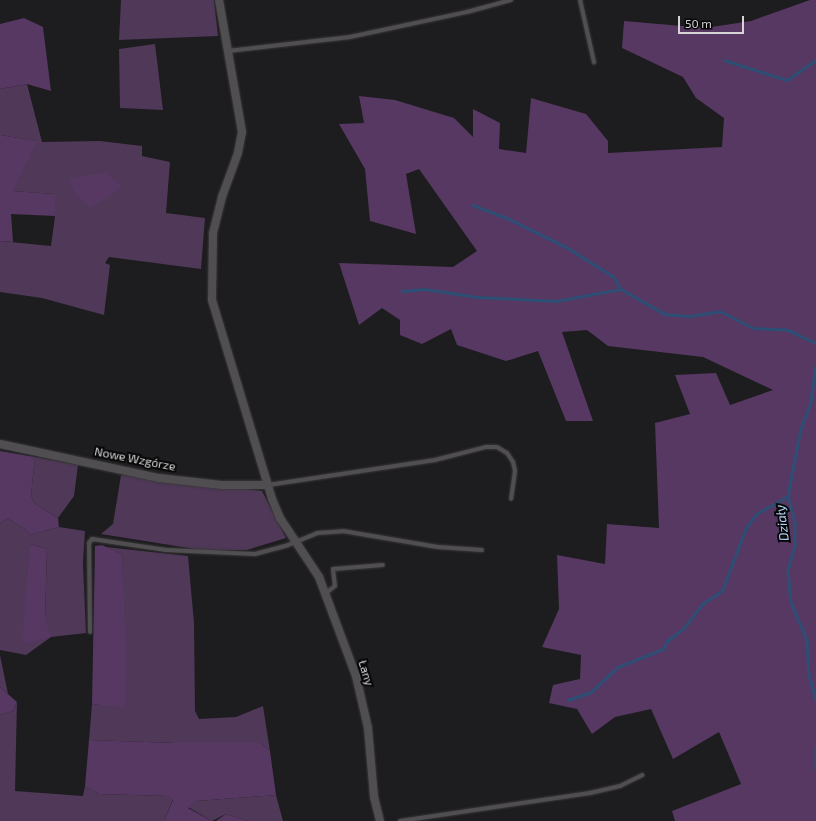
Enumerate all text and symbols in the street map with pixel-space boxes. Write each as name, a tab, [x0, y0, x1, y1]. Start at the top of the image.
scale bar	[680, 8, 746, 34]
text: 50 m	[685, 16, 712, 30]
street label: Nowe Wzgórze	[93, 444, 177, 474]
water label: Działy	[772, 504, 792, 542]
street label: Łany	[355, 658, 377, 688]

